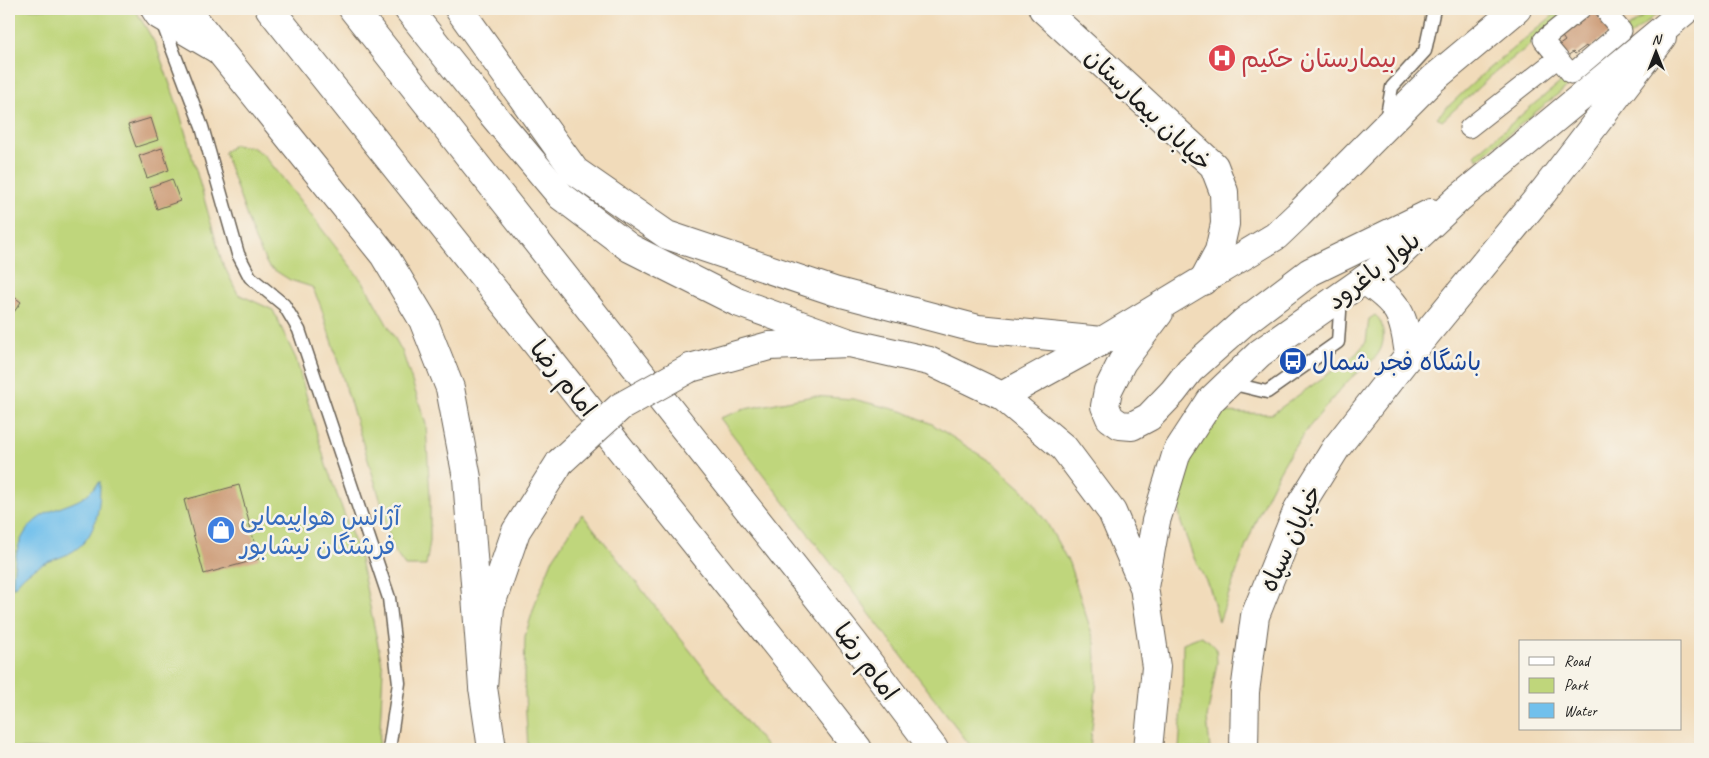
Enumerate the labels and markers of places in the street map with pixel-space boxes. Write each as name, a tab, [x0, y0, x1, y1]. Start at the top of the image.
hospital icon: بیمارستان حکیم	[1207, 43, 1237, 73]
place label: بیمارستان حکیم	[1241, 43, 1396, 77]
bus stop icon: باشگاه فجر شمال	[1278, 346, 1308, 376]
place label: باشگاه فجر شمال	[1312, 346, 1481, 378]
place label: آژانس هواپیمایی فرشتگان نیشابور	[238, 501, 401, 562]
shop icon: آژانس هواپیمایی فرشتگان نیشابور	[206, 515, 236, 545]

